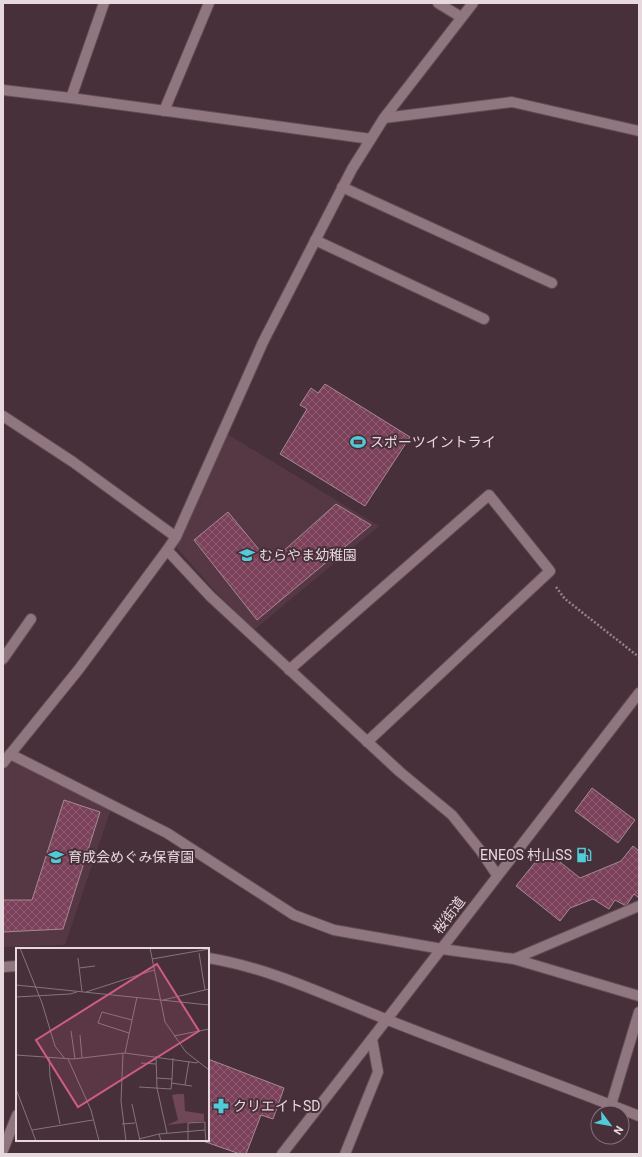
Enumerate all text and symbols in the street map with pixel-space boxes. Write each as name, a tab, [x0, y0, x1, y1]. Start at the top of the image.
sports icon: スポーツイントライ	[349, 433, 367, 451]
place label: スポーツイントライ	[370, 434, 496, 450]
school or university icon: むらやま幼稚園	[238, 546, 256, 564]
place label: むらやま幼稚園	[259, 547, 357, 563]
fuel station icon: ENEOS 村山SS	[575, 846, 593, 864]
place label: ENEOS 村山SS	[480, 847, 572, 863]
school or university icon: 育成会めぐみ保育園	[47, 848, 65, 866]
place label: 育成会めぐみ保育園	[68, 849, 194, 865]
street label: 桜街道	[430, 893, 468, 937]
inset map	[16, 948, 209, 1141]
pharmacy icon: クリエイトSD	[212, 1097, 230, 1115]
place label: クリエイトSD	[233, 1098, 321, 1114]
north arrow	[590, 1105, 630, 1145]
text: N	[610, 1123, 626, 1137]

